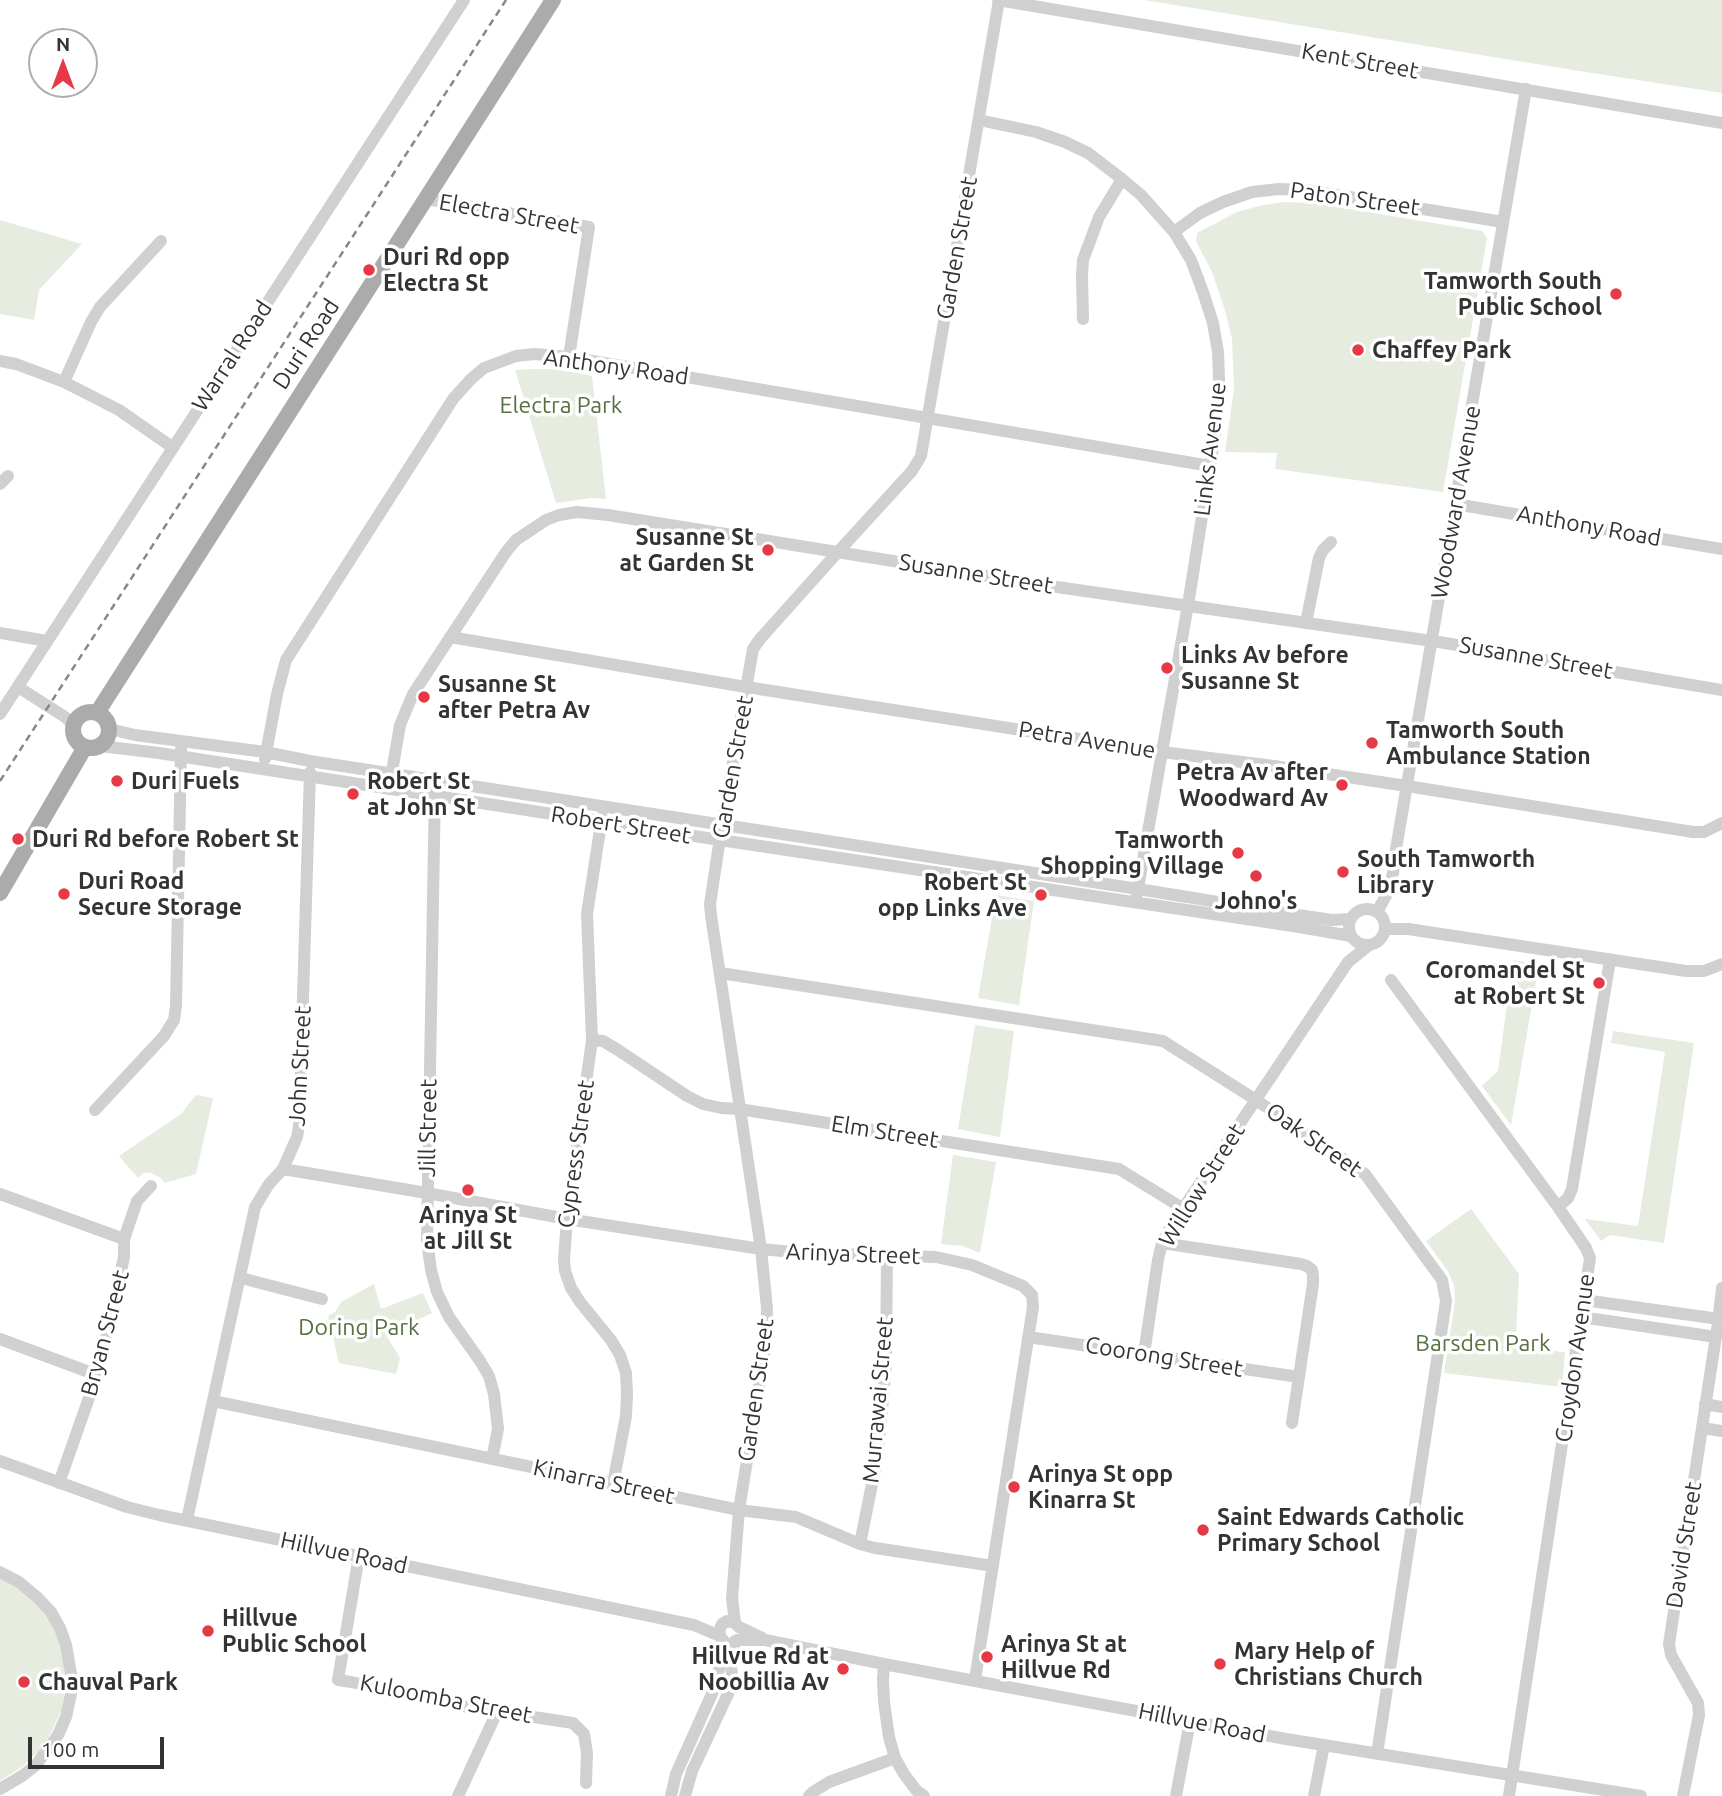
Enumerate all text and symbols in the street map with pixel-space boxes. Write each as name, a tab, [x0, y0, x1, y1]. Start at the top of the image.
north arrow	[28, 28, 98, 98]
text: N	[56, 33, 70, 55]
street label: Kent Street	[1299, 37, 1421, 85]
street label: Garden Street	[931, 174, 983, 322]
street label: Paton Street	[1288, 176, 1422, 222]
street label: Electra Street	[437, 188, 581, 240]
place label: Duri Rd opp Electra St	[383, 243, 510, 297]
marker: Duri Rd opp Electra St	[361, 262, 377, 278]
place label: Tamworth South Public School	[1424, 267, 1602, 321]
marker: Tamworth South Public School	[1608, 286, 1624, 302]
street label: Duri Road	[267, 294, 345, 394]
street label: Warral Road	[186, 296, 278, 416]
place label: Chaffey Park	[1372, 336, 1511, 364]
marker: Chaffey Park	[1350, 342, 1366, 358]
street label: Anthony Road	[542, 343, 690, 391]
street label: Links Avenue	[1188, 380, 1232, 518]
park label: Electra Park	[500, 391, 622, 419]
street label: Woodward Avenue	[1425, 403, 1487, 601]
street label: Anthony Road	[1515, 500, 1663, 552]
place label: Susanne St at Garden St	[620, 523, 754, 577]
marker: Susanne St at Garden St	[760, 542, 776, 558]
street label: Susanne Street	[897, 548, 1055, 600]
street label: Susanne Street	[1457, 631, 1615, 685]
place label: Links Av before Susanne St	[1181, 641, 1349, 695]
marker: Links Av before Susanne St	[1159, 660, 1175, 676]
place label: Susanne St after Petra Av	[438, 670, 590, 724]
marker: Susanne St after Petra Av	[416, 689, 432, 705]
street label: Garden Street	[707, 693, 759, 841]
street label: Petra Avenue	[1017, 716, 1157, 764]
place label: Tamworth South Ambulance Station	[1386, 716, 1591, 770]
marker: Tamworth South Ambulance Station	[1364, 735, 1380, 751]
place label: Petra Av after Woodward Av	[1176, 758, 1328, 812]
place label: Duri Fuels	[131, 767, 240, 795]
place label: Robert St at John St	[367, 767, 476, 821]
marker: Duri Fuels	[109, 773, 125, 789]
marker: Petra Av after Woodward Av	[1334, 777, 1350, 793]
marker: Robert St at John St	[345, 786, 361, 802]
street label: Robert Street	[549, 800, 693, 850]
place label: Duri Rd before Robert St	[32, 825, 299, 853]
place label: Tamworth Shopping Village	[1040, 826, 1224, 880]
marker: Duri Rd before Robert St	[10, 831, 26, 847]
marker: Tamworth Shopping Village	[1230, 845, 1246, 861]
place label: South Tamworth Library	[1357, 845, 1535, 899]
marker: South Tamworth Library	[1335, 864, 1351, 880]
place label: Duri Road Secure Storage	[78, 867, 242, 921]
place label: Robert St opp Links Ave	[878, 868, 1027, 922]
marker: Johno's	[1248, 868, 1264, 884]
marker: Duri Road Secure Storage	[56, 886, 72, 902]
marker: Robert St opp Links Ave	[1033, 887, 1049, 903]
place label: Johno's	[1215, 887, 1297, 915]
place label: Coromandel St at Robert St	[1425, 956, 1585, 1010]
marker: Coromandel St at Robert St	[1591, 975, 1607, 991]
street label: John Street	[283, 1005, 317, 1127]
street label: Cypress Street	[552, 1078, 600, 1230]
street label: Jill Street	[413, 1079, 443, 1177]
street label: Oak Street	[1261, 1097, 1367, 1183]
street label: Elm Street	[829, 1110, 941, 1154]
street label: Willow Street	[1153, 1118, 1251, 1252]
marker: Arinya St at Jill St	[460, 1182, 476, 1198]
place label: Arinya St at Jill St	[419, 1201, 517, 1255]
street label: Arinya Street	[785, 1238, 921, 1270]
street label: Bryan Street	[75, 1267, 135, 1399]
street label: Croydon Avenue	[1550, 1272, 1600, 1444]
park label: Doring Park	[298, 1313, 420, 1341]
street label: Murrawai Street	[857, 1316, 899, 1484]
street label: Garden Street	[732, 1317, 780, 1463]
park label: Barsden Park	[1415, 1329, 1551, 1357]
street label: Coorong Street	[1083, 1331, 1245, 1383]
street label: Kinarra Street	[531, 1454, 677, 1510]
place label: Arinya St opp Kinarra St	[1028, 1460, 1173, 1514]
marker: Arinya St opp Kinarra St	[1006, 1479, 1022, 1495]
street label: David Street	[1660, 1480, 1708, 1610]
place label: Saint Edwards Catholic Primary School	[1217, 1503, 1464, 1557]
marker: Saint Edwards Catholic Primary School	[1195, 1522, 1211, 1538]
street label: Hillvue Road	[278, 1526, 410, 1580]
place label: Hillvue Public School	[222, 1604, 366, 1658]
marker: Hillvue Public School	[200, 1623, 216, 1639]
place label: Arinya St at Hillvue Rd	[1001, 1630, 1127, 1684]
place label: Mary Help of Christians Church	[1234, 1637, 1423, 1691]
place label: Hillvue Rd at Noobillia Av	[691, 1642, 829, 1696]
marker: Arinya St at Hillvue Rd	[979, 1649, 995, 1665]
marker: Mary Help of Christians Church	[1212, 1656, 1228, 1672]
marker: Hillvue Rd at Noobillia Av	[835, 1661, 851, 1677]
place label: Chauval Park	[38, 1668, 178, 1696]
street label: Kuloomba Street	[358, 1669, 534, 1729]
marker: Chauval Park	[16, 1674, 32, 1690]
street label: Hillvue Road	[1136, 1697, 1268, 1749]
scale bar	[32, 1722, 168, 1766]
text: 100 m	[41, 1737, 99, 1761]

